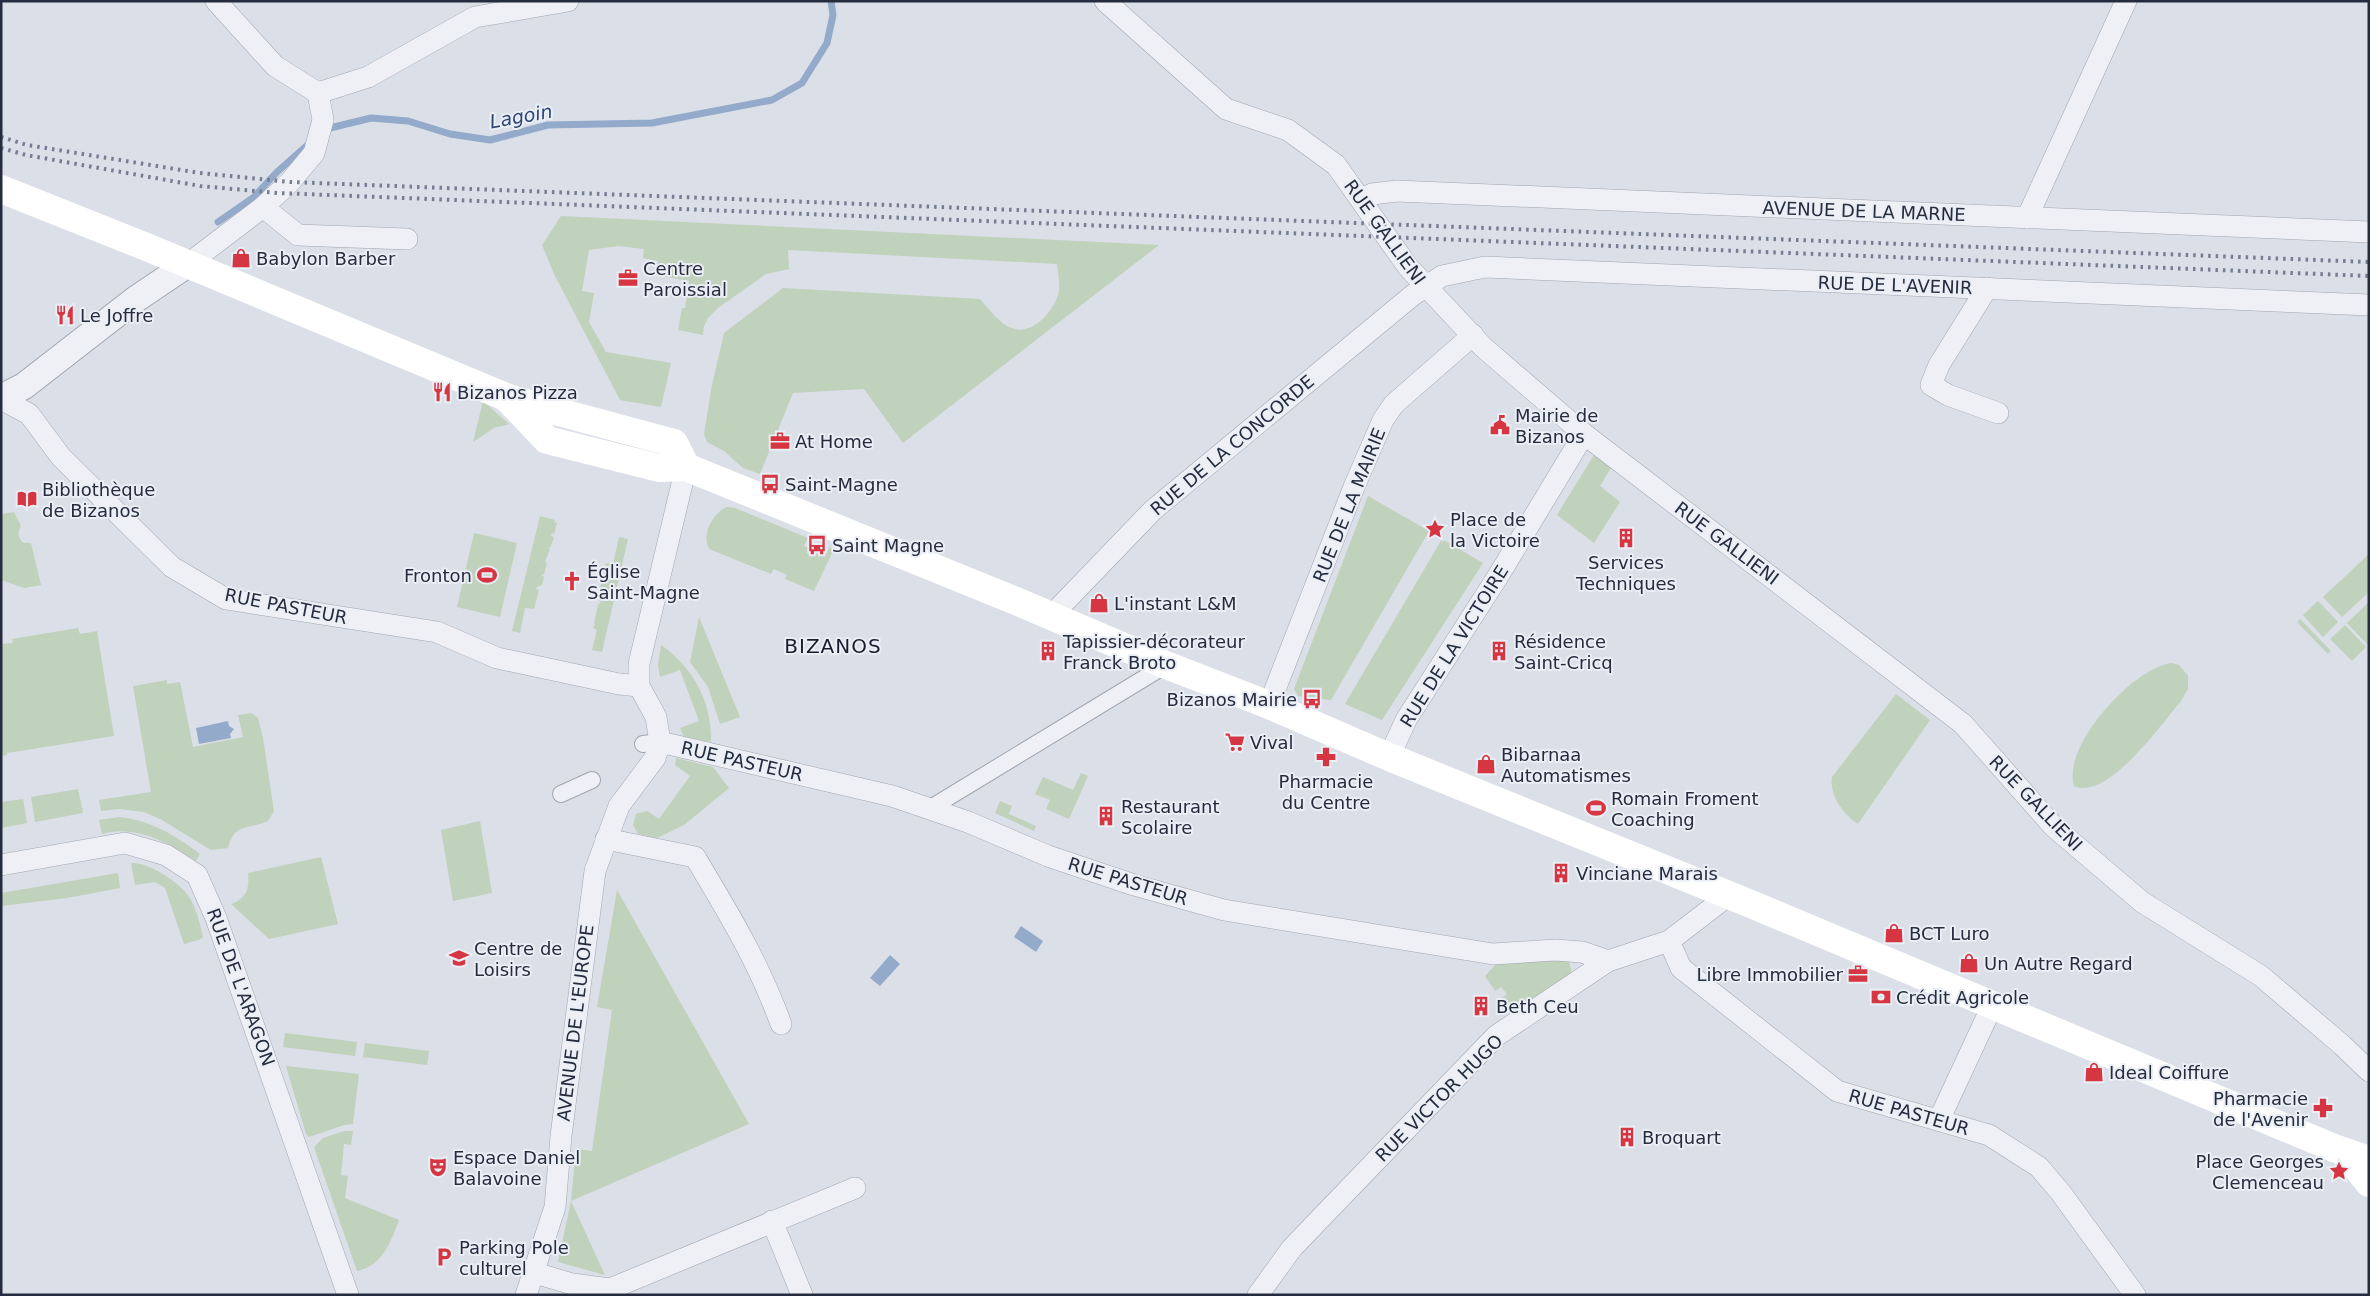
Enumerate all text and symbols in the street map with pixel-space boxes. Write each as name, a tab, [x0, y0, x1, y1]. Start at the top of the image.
water label: Lagoin	[488, 100, 554, 132]
street label: RUE GALLIENI	[1340, 175, 1430, 289]
street label: AVENUE DE LA MARNE	[1762, 197, 1966, 225]
shop icon: Babylon Barber	[230, 247, 252, 269]
place label: Babylon Barber	[256, 248, 396, 269]
place label: Centre Paroissial	[643, 258, 727, 300]
office icon: Centre Paroissial	[617, 267, 639, 289]
street label: RUE DE L'AVENIR	[1817, 272, 1973, 298]
restaurant icon: Le Joffre	[54, 304, 76, 326]
place label: Le Joffre	[80, 305, 153, 326]
street label: RUE DE LA CONCORDE	[1146, 370, 1318, 520]
restaurant icon: Bizanos Pizza	[431, 381, 453, 403]
place label: Bizanos Pizza	[457, 382, 578, 403]
place label: Mairie de Bizanos	[1515, 405, 1598, 447]
public building icon: Mairie de Bizanos	[1489, 414, 1511, 436]
street label: RUE DE LA MAIRIE	[1308, 425, 1390, 585]
office icon: At Home	[769, 430, 791, 452]
place label: At Home	[795, 431, 873, 452]
bus stop icon: Saint-Magne	[759, 473, 781, 495]
place label: Saint-Magne	[785, 474, 898, 495]
place label: Bibliothèque de Bizanos	[42, 479, 155, 521]
library icon: Bibliothèque de Bizanos	[16, 488, 38, 510]
street label: RUE GALLIENI	[1671, 497, 1783, 589]
place label: Place de la Victoire	[1450, 509, 1540, 551]
place icon: Place de la Victoire	[1424, 518, 1446, 540]
building icon: Services Techniques	[1615, 527, 1637, 549]
bus stop icon: Saint Magne	[806, 534, 828, 556]
place label: Saint Magne	[832, 535, 944, 556]
place label: Services Techniques	[1575, 552, 1676, 594]
place label: Église Saint-Magne	[587, 561, 700, 603]
street label: RUE DE LA VICTOIRE	[1396, 561, 1512, 731]
sports icon: Fronton	[476, 564, 498, 586]
place label: Fronton	[404, 565, 472, 586]
church icon: Église Saint-Magne	[561, 570, 583, 592]
street label: RUE PASTEUR	[223, 584, 349, 628]
shop icon: L'instant L&M	[1088, 592, 1110, 614]
place label: L'instant L&M	[1114, 593, 1237, 614]
place label: Tapissier-décorateur Franck Broto	[1062, 631, 1245, 673]
place label: Résidence Saint-Cricq	[1514, 631, 1613, 673]
district label: BIZANOS	[784, 634, 882, 658]
building icon: Tapissier-décorateur Franck Broto	[1037, 640, 1059, 662]
building icon: Résidence Saint-Cricq	[1488, 640, 1510, 662]
bus stop icon: Bizanos Mairie	[1301, 688, 1323, 710]
place label: Bizanos Mairie	[1167, 689, 1297, 710]
supermarket icon: Vival	[1224, 731, 1246, 753]
place label: Vival	[1250, 732, 1294, 753]
street label: RUE PASTEUR	[679, 737, 805, 785]
place label: Bibarnaa Automatismes	[1501, 744, 1631, 786]
pharmacy icon: Pharmacie du Centre	[1315, 746, 1337, 768]
street label: RUE GALLIENI	[1985, 751, 2087, 855]
shop icon: Bibarnaa Automatismes	[1475, 753, 1497, 775]
place label: Pharmacie du Centre	[1279, 771, 1373, 813]
place label: Romain Froment Coaching	[1611, 788, 1759, 830]
place label: Restaurant Scolaire	[1121, 796, 1220, 838]
sports icon: Romain Froment Coaching	[1585, 797, 1607, 819]
building icon: Restaurant Scolaire	[1095, 805, 1117, 827]
street label: RUE PASTEUR	[1066, 853, 1190, 909]
building icon: Vinciane Marais	[1550, 862, 1572, 884]
place label: Vinciane Marais	[1576, 863, 1718, 884]
street label: RUE DE L'ARAGON	[203, 905, 279, 1069]
shop icon: BCT Luro	[1883, 922, 1905, 944]
street label: AVENUE DE L'EUROPE	[553, 923, 597, 1123]
place label: BCT Luro	[1909, 923, 1989, 944]
place label: Centre de Loisirs	[474, 938, 562, 980]
school or university icon: Centre de Loisirs	[448, 947, 470, 969]
shop icon: Un Autre Regard	[1958, 952, 1980, 974]
place label: Un Autre Regard	[1984, 953, 2133, 974]
office icon: Libre Immobilier	[1847, 963, 1869, 985]
place label: Libre Immobilier	[1696, 964, 1844, 985]
bank icon: Crédit Agricole	[1870, 986, 1892, 1008]
place label: Crédit Agricole	[1896, 987, 2029, 1008]
building icon: Beth Ceu	[1470, 995, 1492, 1017]
place label: Beth Ceu	[1496, 996, 1579, 1017]
street label: RUE VICTOR HUGO	[1371, 1030, 1507, 1166]
shop icon: Ideal Coiffure	[2083, 1061, 2105, 1083]
place label: Ideal Coiffure	[2109, 1062, 2229, 1083]
street label: RUE PASTEUR	[1846, 1085, 1972, 1139]
place label: Pharmacie de l'Avenir	[2213, 1088, 2309, 1130]
pharmacy icon: Pharmacie de l'Avenir	[2312, 1097, 2334, 1119]
building icon: Broquart	[1616, 1126, 1638, 1148]
place label: Broquart	[1642, 1127, 1721, 1148]
place label: Espace Daniel Balavoine	[453, 1147, 580, 1189]
place label: Place Georges Clemenceau	[2195, 1151, 2324, 1193]
theatre icon: Espace Daniel Balavoine	[427, 1156, 449, 1178]
place icon: Place Georges Clemenceau	[2328, 1160, 2350, 1182]
place label: Parking Pole culturel	[459, 1237, 569, 1279]
parking icon: Parking Pole culturel	[433, 1246, 455, 1268]

